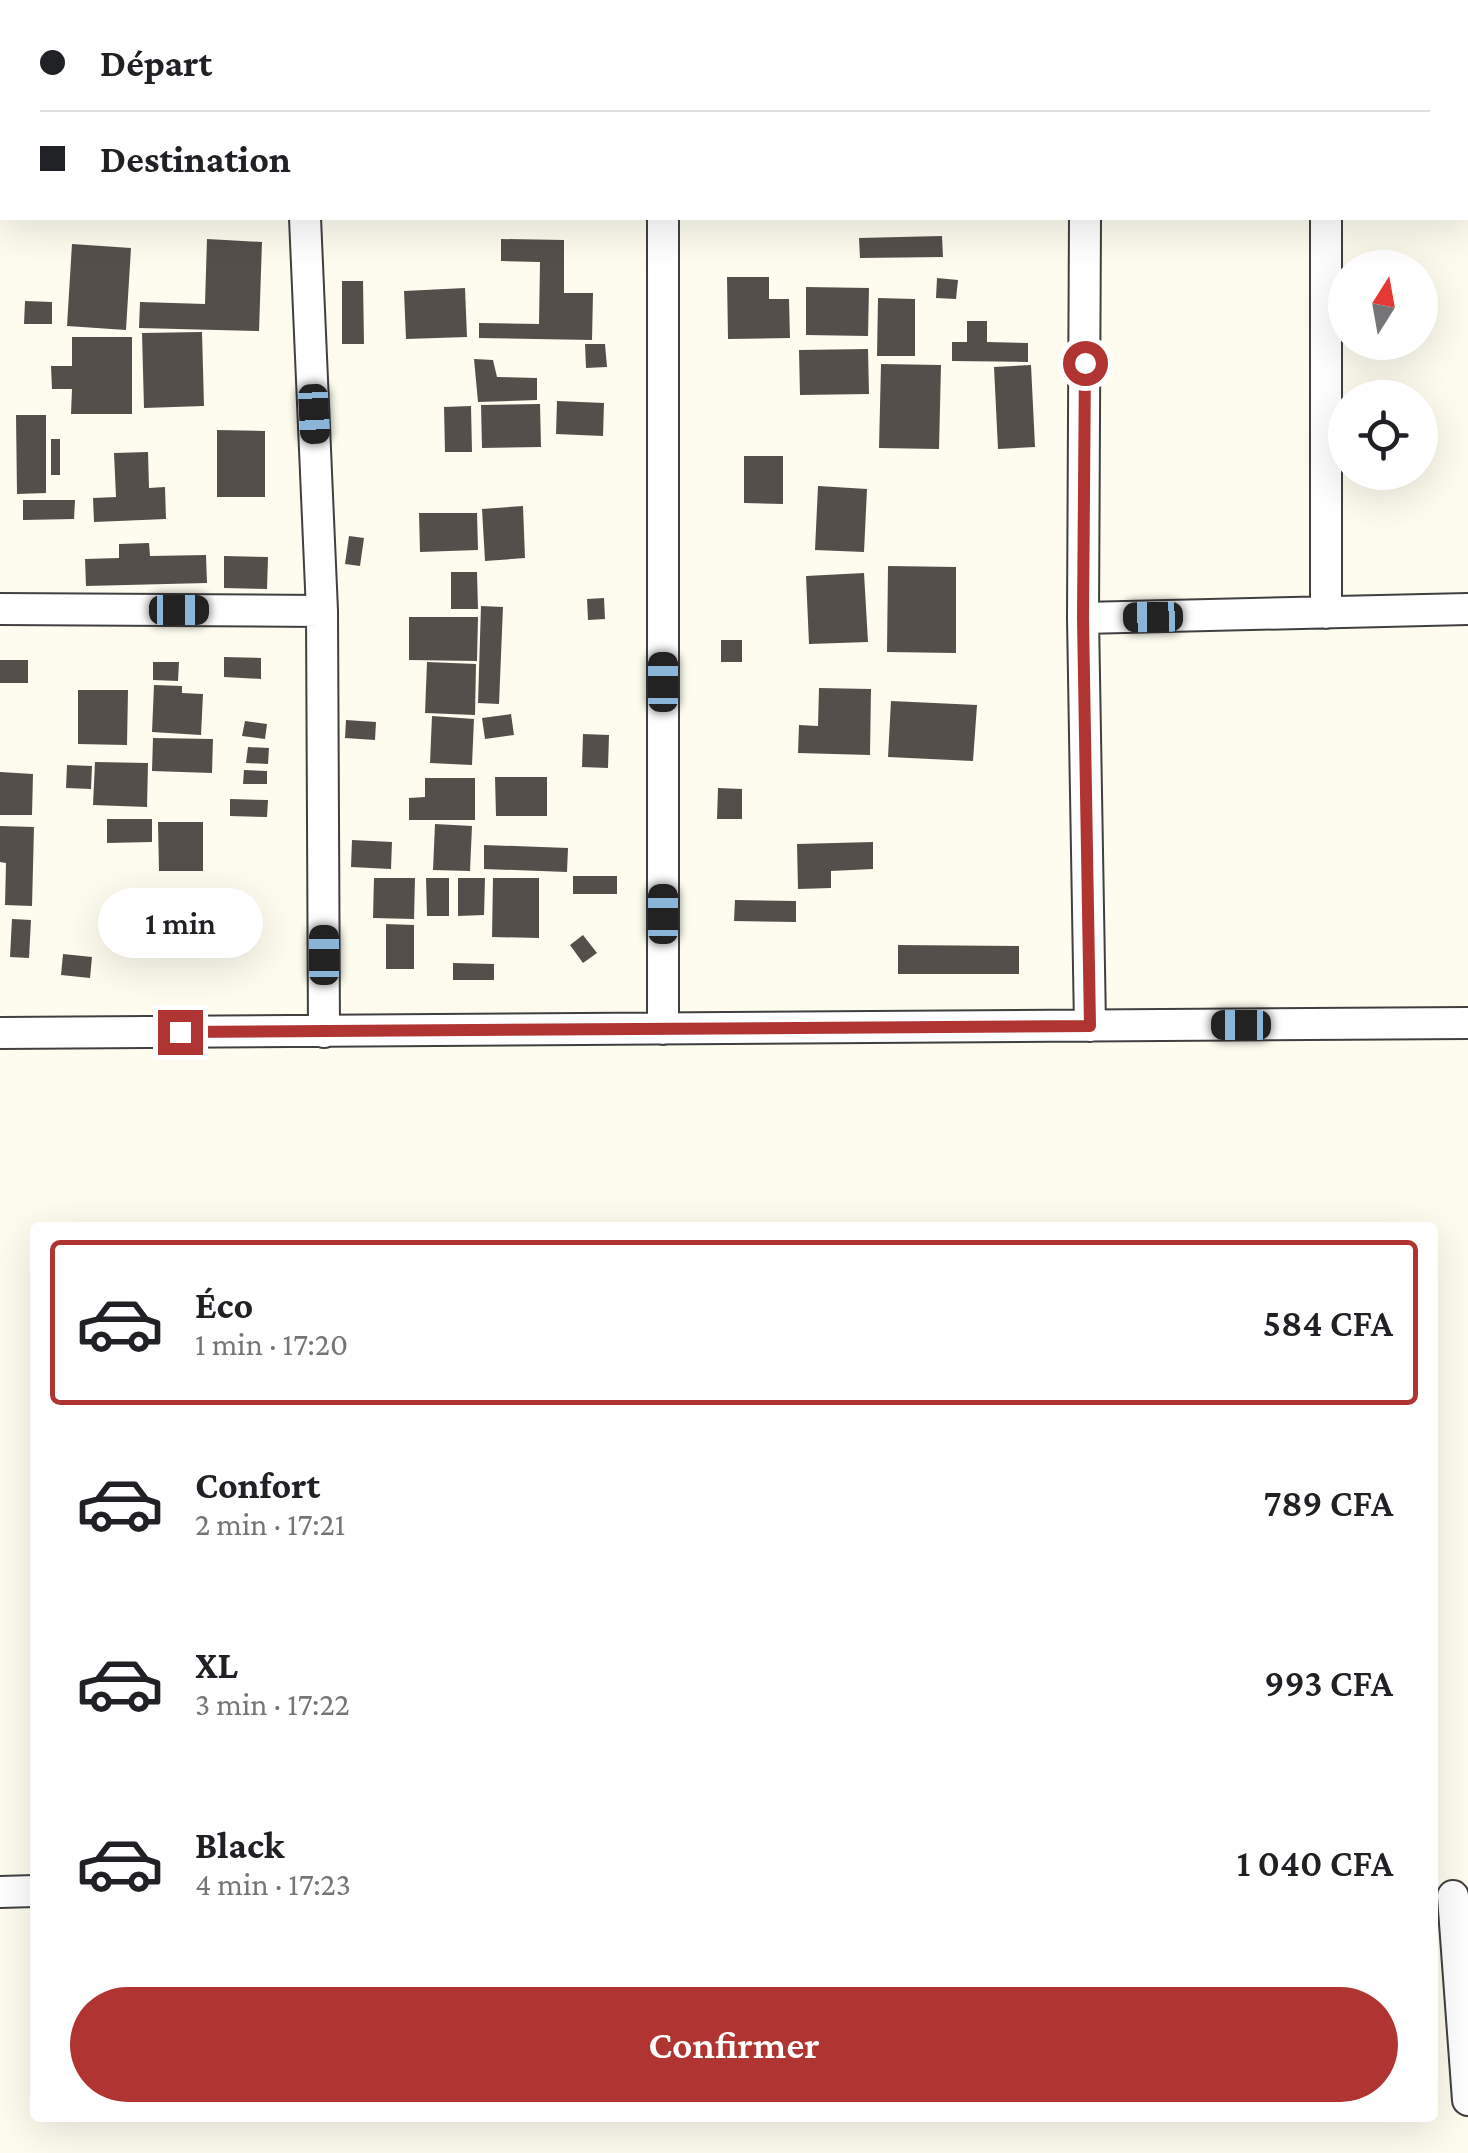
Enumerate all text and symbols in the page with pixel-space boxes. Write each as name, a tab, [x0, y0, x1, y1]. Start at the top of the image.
text: Départ	[100, 42, 212, 84]
text: Destination	[100, 138, 291, 180]
north arrow	[1328, 250, 1438, 360]
map controls	[1328, 250, 1438, 490]
route start	[1063, 341, 1108, 386]
button: locate	[1328, 380, 1438, 490]
car	[297, 383, 331, 445]
car	[149, 595, 209, 625]
car	[1123, 601, 1183, 633]
car	[648, 652, 678, 712]
car	[648, 884, 678, 944]
callout: 1 min	[98, 887, 262, 957]
text: 1 min	[145, 905, 216, 941]
car	[309, 925, 339, 985]
route end	[158, 1010, 203, 1055]
car	[1211, 1010, 1271, 1040]
icon: car	[75, 1278, 165, 1368]
text: Éco	[195, 1284, 253, 1326]
text: 584 CFA	[1263, 1302, 1393, 1344]
text: 1 min · 17:20	[195, 1326, 348, 1362]
icon: car	[75, 1458, 165, 1548]
text: Confort	[195, 1464, 320, 1506]
text: 789 CFA	[1263, 1482, 1393, 1524]
text: 2 min · 17:21	[195, 1506, 345, 1542]
icon: car	[75, 1638, 165, 1728]
text: XL	[195, 1644, 238, 1686]
text: 993 CFA	[1264, 1662, 1393, 1704]
text: 3 min · 17:22	[195, 1686, 350, 1722]
icon: car	[75, 1818, 165, 1908]
text: Black	[195, 1824, 284, 1866]
text: 1 040 CFA	[1237, 1842, 1393, 1884]
text: 4 min · 17:23	[195, 1866, 351, 1902]
button: Confirmer	[70, 1987, 1398, 2102]

